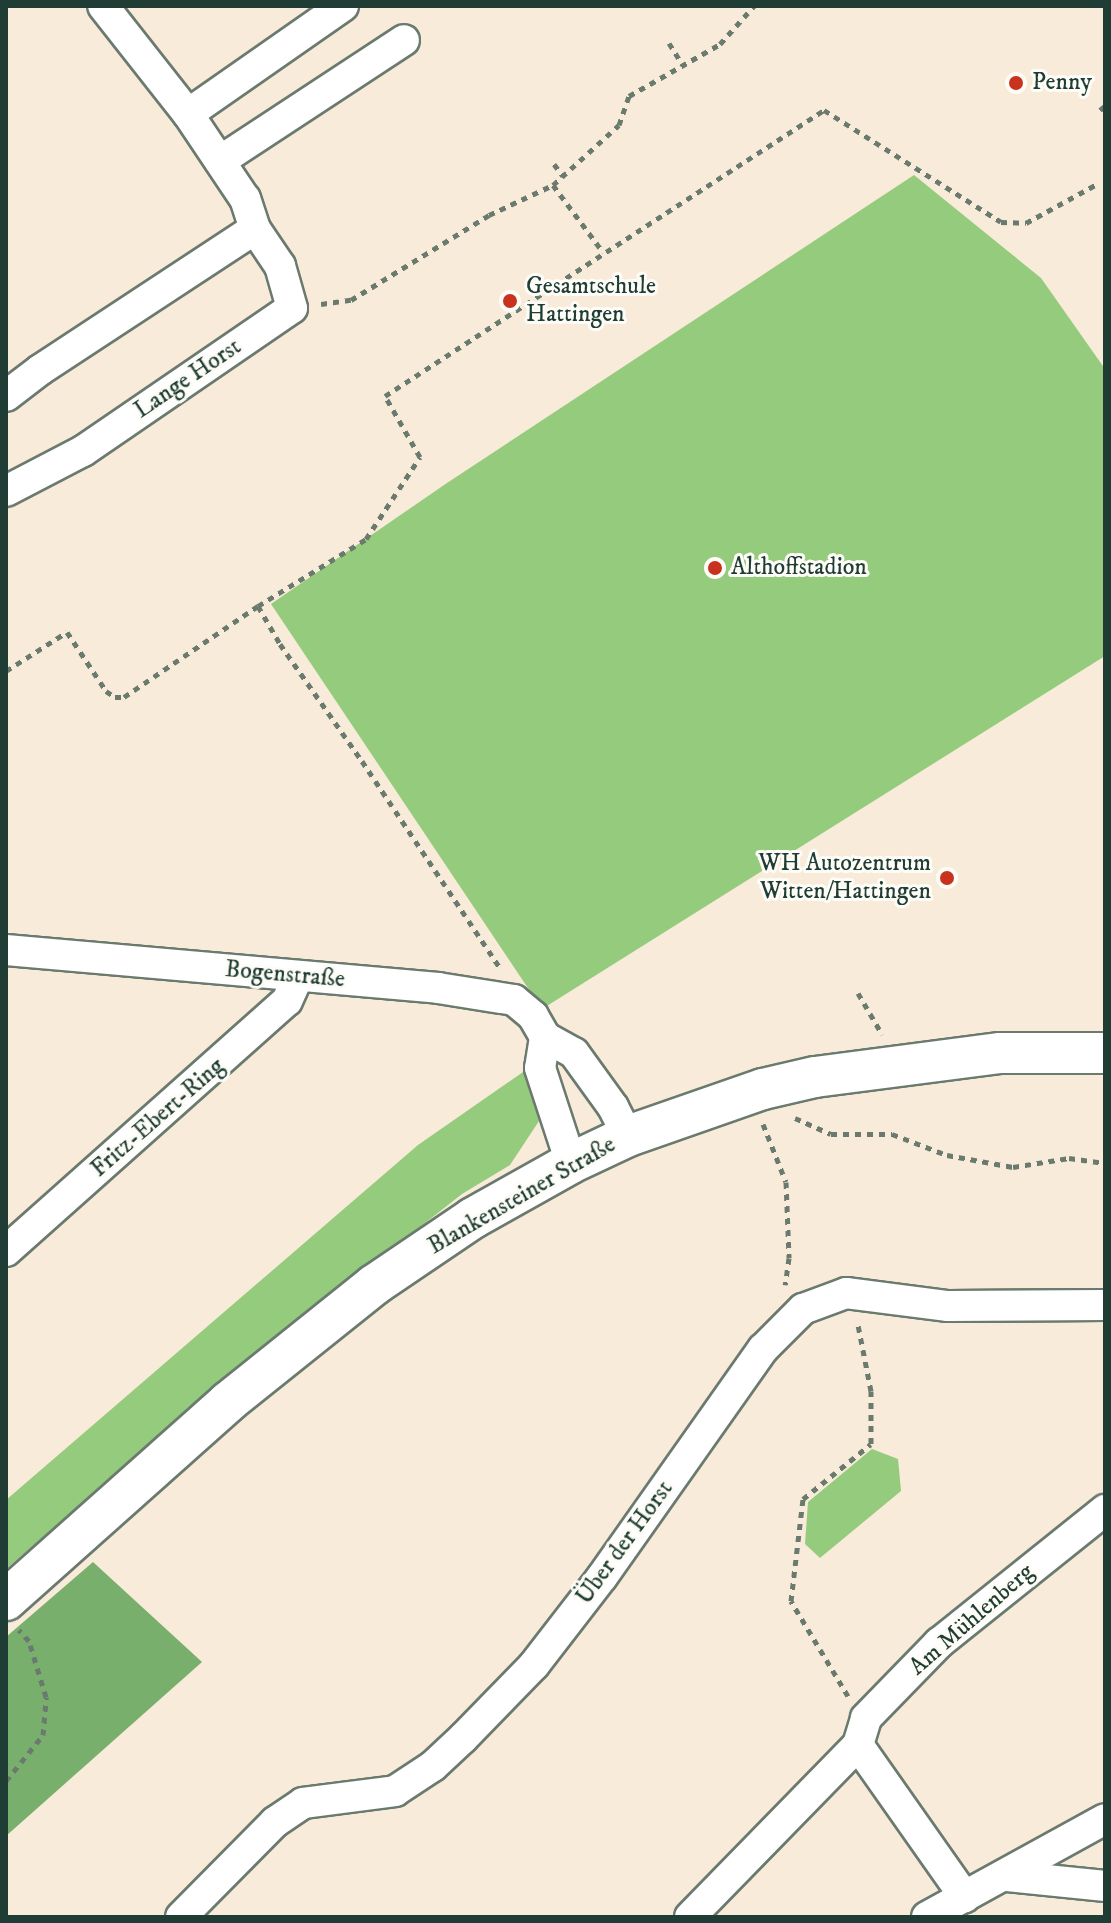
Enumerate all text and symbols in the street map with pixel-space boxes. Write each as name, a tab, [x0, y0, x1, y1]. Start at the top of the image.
place label: Penny	[1032, 69, 1092, 97]
marker: Penny	[1007, 74, 1025, 92]
place label: Gesamtschule Hattingen	[526, 273, 656, 329]
marker: Gesamtschule Hattingen	[501, 292, 519, 310]
street label: Lange Horst	[129, 333, 247, 425]
place label: Althoffstadion	[731, 554, 867, 582]
marker: Althoffstadion	[706, 559, 724, 577]
place label: WH Autozentrum Witten/Hattingen	[759, 850, 931, 906]
marker: WH Autozentrum Witten/Hattingen	[938, 869, 956, 887]
street label: Bogenstraße	[224, 955, 346, 995]
street label: Fritz-Ebert-Ring	[85, 1052, 231, 1184]
street label: Blankensteiner Straße	[423, 1131, 621, 1261]
street label: Über der Horst	[570, 1476, 680, 1610]
street label: Am Mühlenberg	[904, 1558, 1040, 1682]

